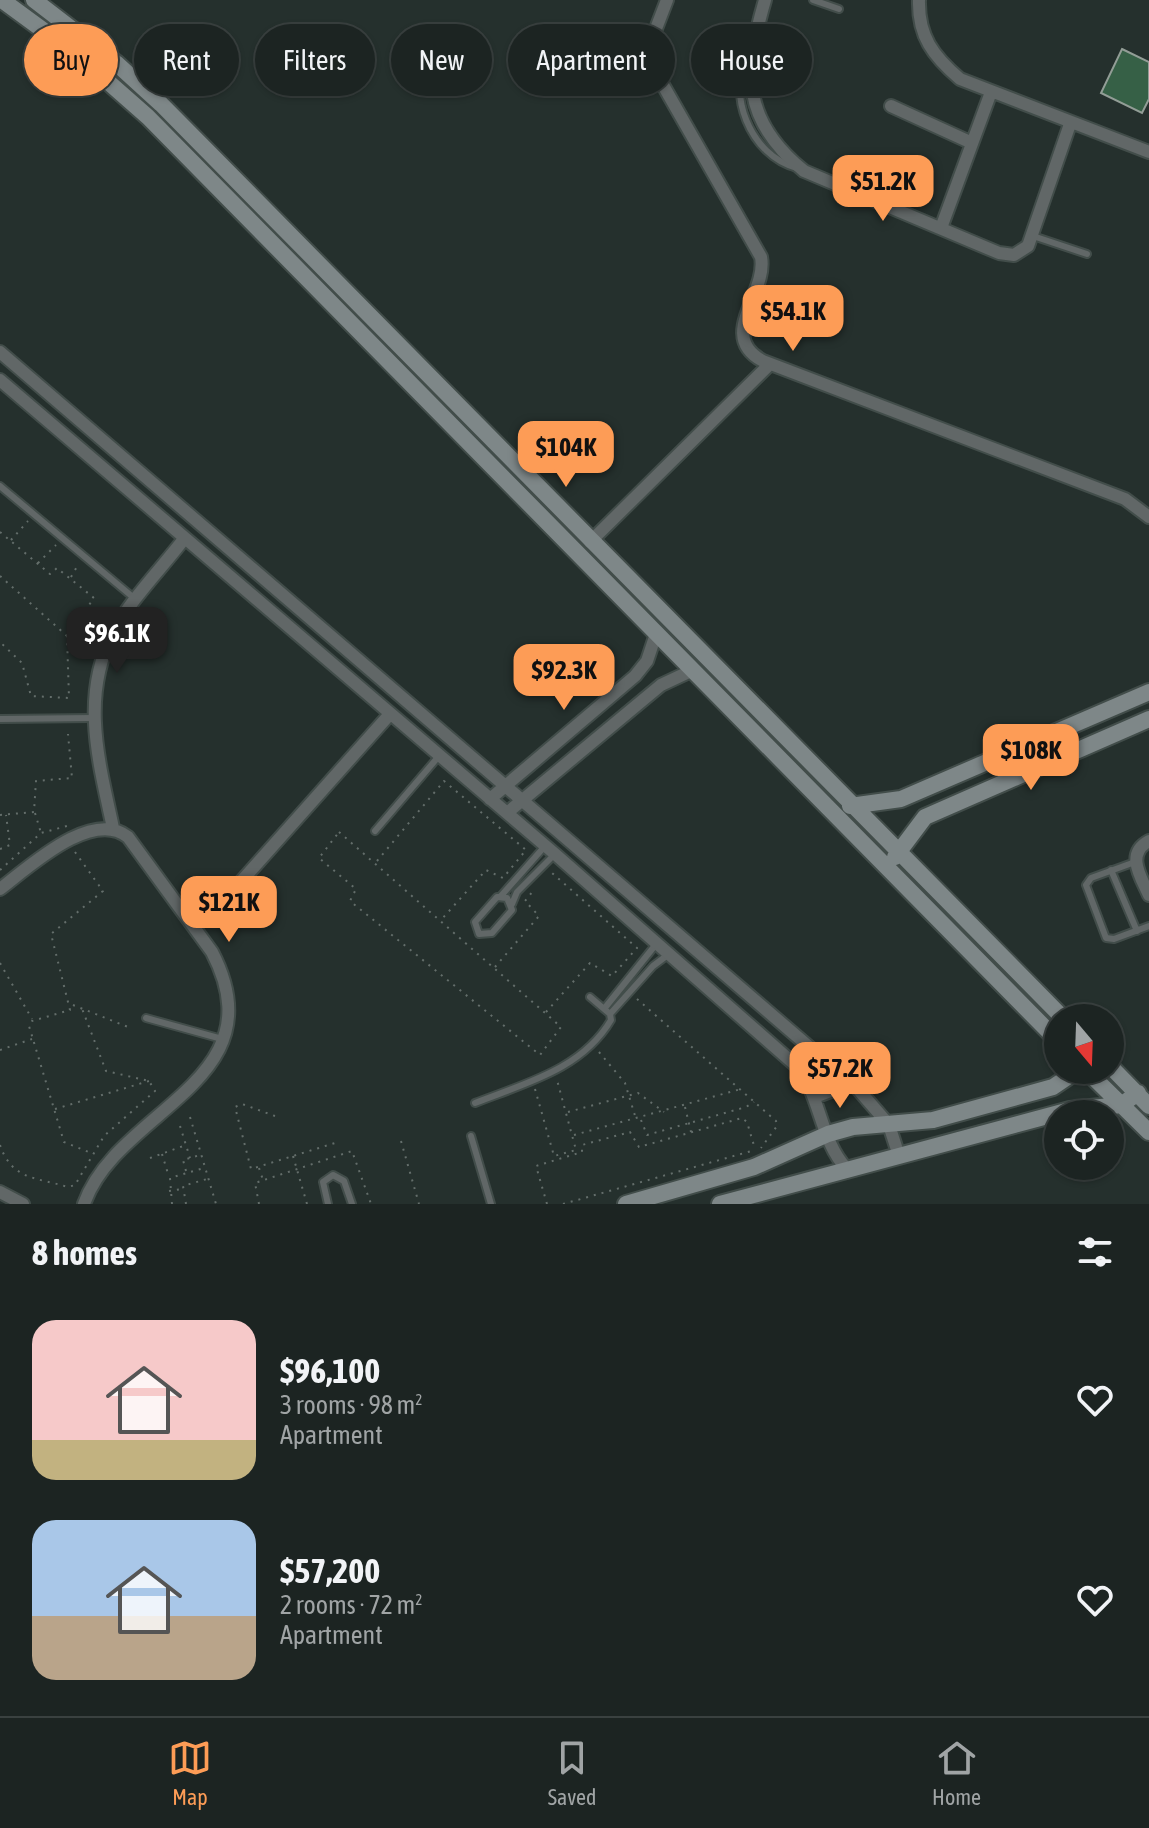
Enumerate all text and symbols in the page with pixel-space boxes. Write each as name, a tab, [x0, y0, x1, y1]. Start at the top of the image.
chip: Buy	[24, 24, 118, 96]
chip: Rent	[134, 24, 239, 96]
chip: Filters	[255, 24, 375, 96]
chip: New	[391, 24, 492, 96]
chip: Apartment	[508, 24, 675, 96]
chip: House	[691, 24, 812, 96]
pin: $51.2K	[818, 155, 948, 223]
text: $51.2K	[851, 166, 915, 196]
pin: $54.1K	[728, 285, 858, 353]
text: $54.1K	[761, 296, 825, 326]
pin: $104K	[510, 421, 622, 489]
text: $104K	[536, 432, 596, 462]
pin: $96.1K	[52, 607, 182, 675]
text: $96.1K	[85, 618, 149, 648]
pin: $92.3K	[499, 644, 629, 712]
text: $92.3K	[532, 655, 596, 685]
pin: $108K	[975, 724, 1087, 792]
text: $108K	[1001, 735, 1061, 765]
pin: $121K	[173, 876, 285, 944]
text: $121K	[199, 887, 259, 917]
north arrow	[1044, 1004, 1124, 1084]
map controls	[1044, 1004, 1124, 1180]
pin: $57.2K	[775, 1042, 905, 1110]
text: $57.2K	[808, 1053, 872, 1083]
button: locate	[1044, 1100, 1124, 1180]
icon: filters	[1073, 1230, 1117, 1274]
text: 8 homes	[32, 1233, 137, 1272]
text: $96,100	[280, 1351, 380, 1390]
icon: home	[96, 1352, 192, 1448]
icon: heart	[1073, 1378, 1117, 1422]
text: 3 rooms · 98 m²	[280, 1390, 422, 1420]
text: Apartment	[280, 1420, 383, 1450]
text: $57,200	[280, 1551, 380, 1590]
icon: home	[96, 1552, 192, 1648]
icon: heart	[1073, 1578, 1117, 1622]
text: 2 rooms · 72 m²	[280, 1590, 422, 1620]
text: Apartment	[280, 1620, 383, 1650]
tab: Map	[168, 1736, 212, 1810]
tab: Saved	[548, 1736, 596, 1810]
tab: Home	[932, 1736, 981, 1810]

